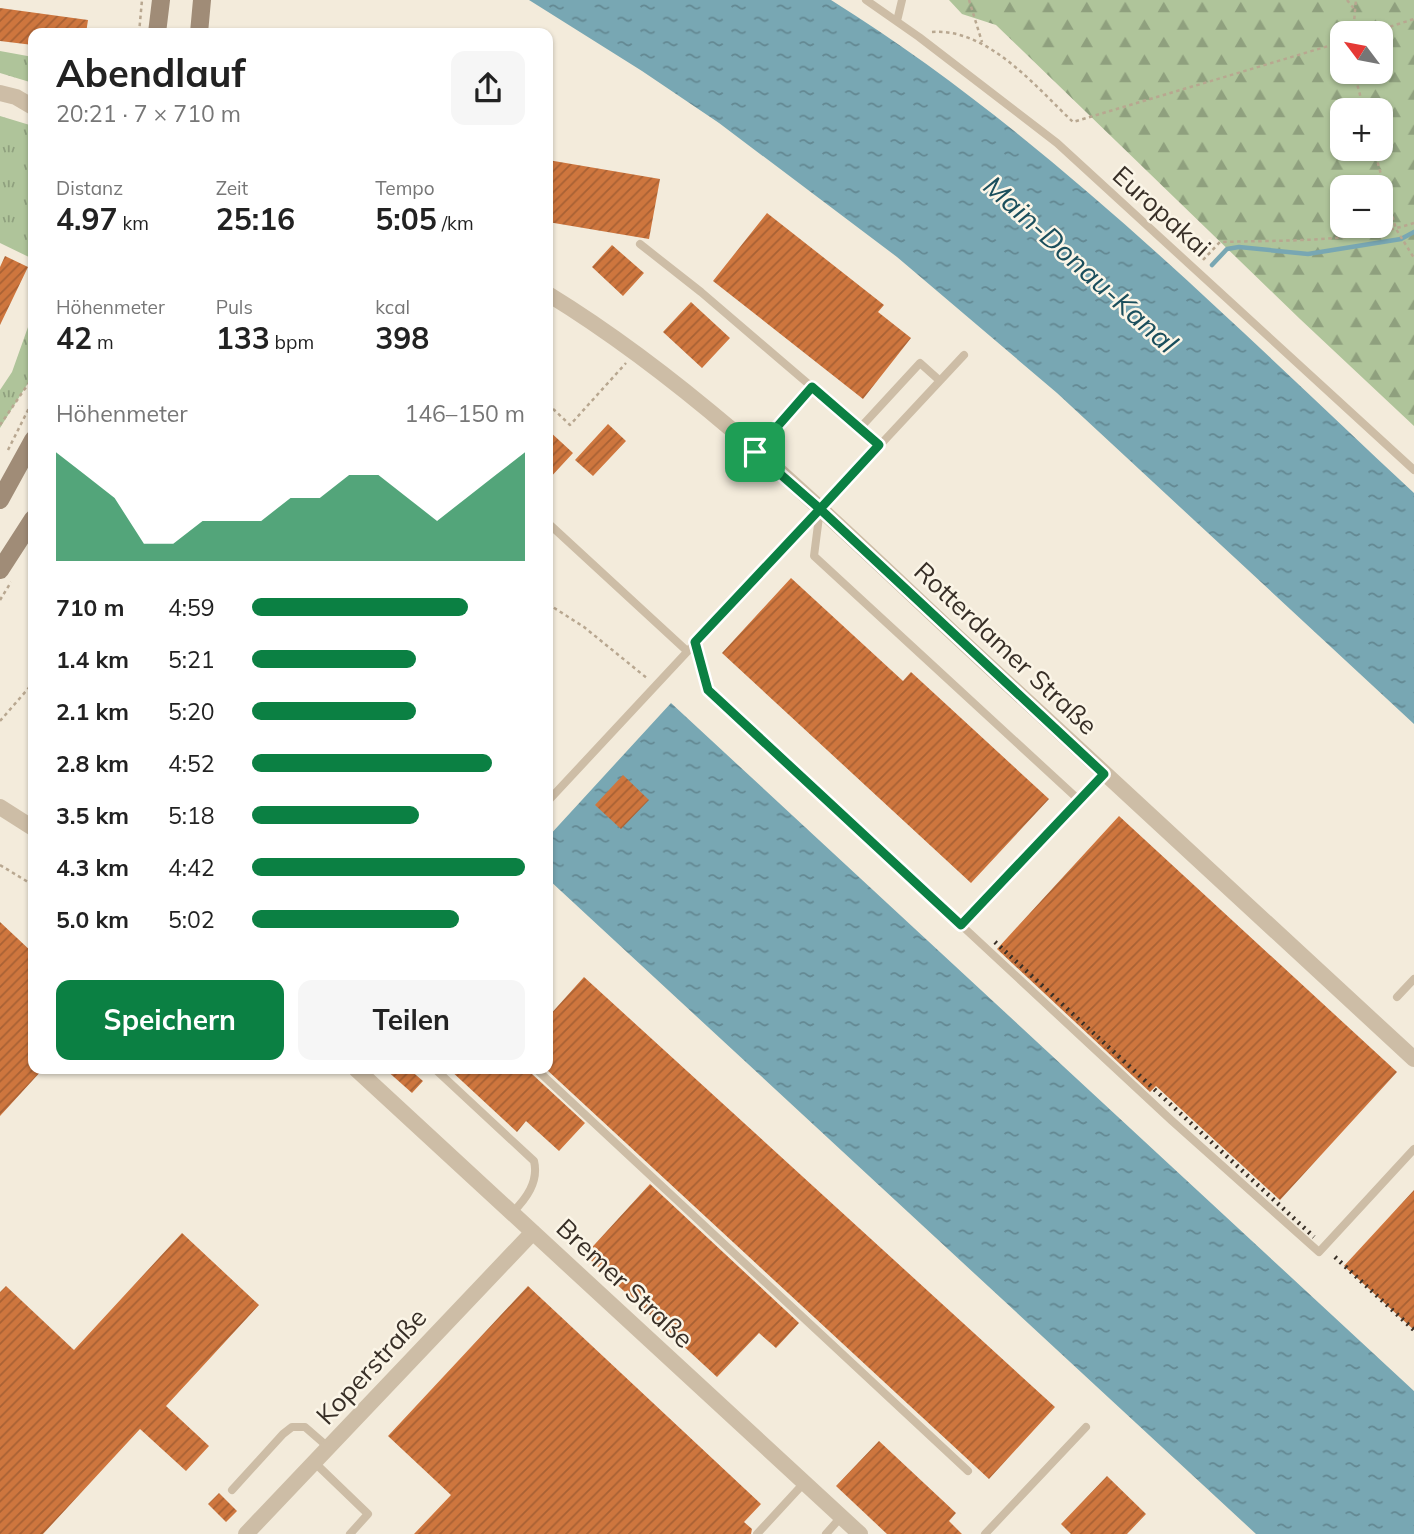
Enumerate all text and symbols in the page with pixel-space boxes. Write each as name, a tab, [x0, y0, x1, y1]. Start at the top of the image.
north arrow	[1330, 21, 1393, 84]
map controls	[1330, 21, 1393, 238]
text: Abendlauf	[56, 49, 245, 97]
button: share	[451, 51, 525, 125]
button: +	[1330, 98, 1393, 161]
text: 20:21 · 7 × 710 m	[56, 99, 241, 128]
street label: Europakai	[1106, 158, 1218, 264]
water label: Main-Donau-Kanal	[977, 168, 1185, 360]
button: −	[1330, 175, 1393, 238]
text: Distanz	[56, 176, 123, 200]
text: Zeit	[216, 176, 248, 200]
text: Tempo	[375, 176, 435, 200]
text: 4.97	[56, 200, 117, 238]
text: 25:16	[216, 200, 295, 238]
text: 5:05	[375, 200, 437, 238]
text: km	[117, 211, 149, 235]
text: /km	[437, 211, 474, 235]
text: Höhenmeter	[56, 295, 165, 319]
text: Puls	[216, 295, 253, 319]
text: kcal	[375, 295, 410, 319]
text: 42	[56, 319, 92, 357]
text: 133	[216, 319, 270, 357]
text: 398	[375, 319, 429, 357]
text: m	[92, 330, 114, 354]
text: bpm	[270, 330, 314, 354]
text: Höhenmeter	[56, 399, 188, 428]
text: 146–150 m	[404, 399, 525, 428]
pin	[725, 422, 785, 482]
icon: arrive	[736, 433, 774, 471]
street label: Rotterdamer Straße	[907, 555, 1105, 741]
text: 710 m	[56, 593, 124, 622]
text: 4:59	[168, 593, 215, 622]
text: 1.4 km	[56, 645, 129, 674]
text: 5:21	[168, 645, 215, 674]
text: 2.1 km	[56, 697, 129, 726]
text: 5:20	[168, 697, 215, 726]
text: 2.8 km	[56, 749, 129, 778]
text: 4:52	[168, 749, 215, 778]
text: 3.5 km	[56, 801, 129, 830]
text: 5:18	[168, 801, 215, 830]
text: 4.3 km	[56, 853, 129, 882]
text: 4:42	[168, 853, 215, 882]
text: 5.0 km	[56, 905, 129, 934]
text: 5:02	[168, 905, 215, 934]
button: Speichern	[56, 980, 284, 1060]
button: Teilen	[298, 980, 525, 1060]
street label: Bremer Straße	[550, 1211, 700, 1355]
street label: Koperstraße	[309, 1301, 433, 1431]

